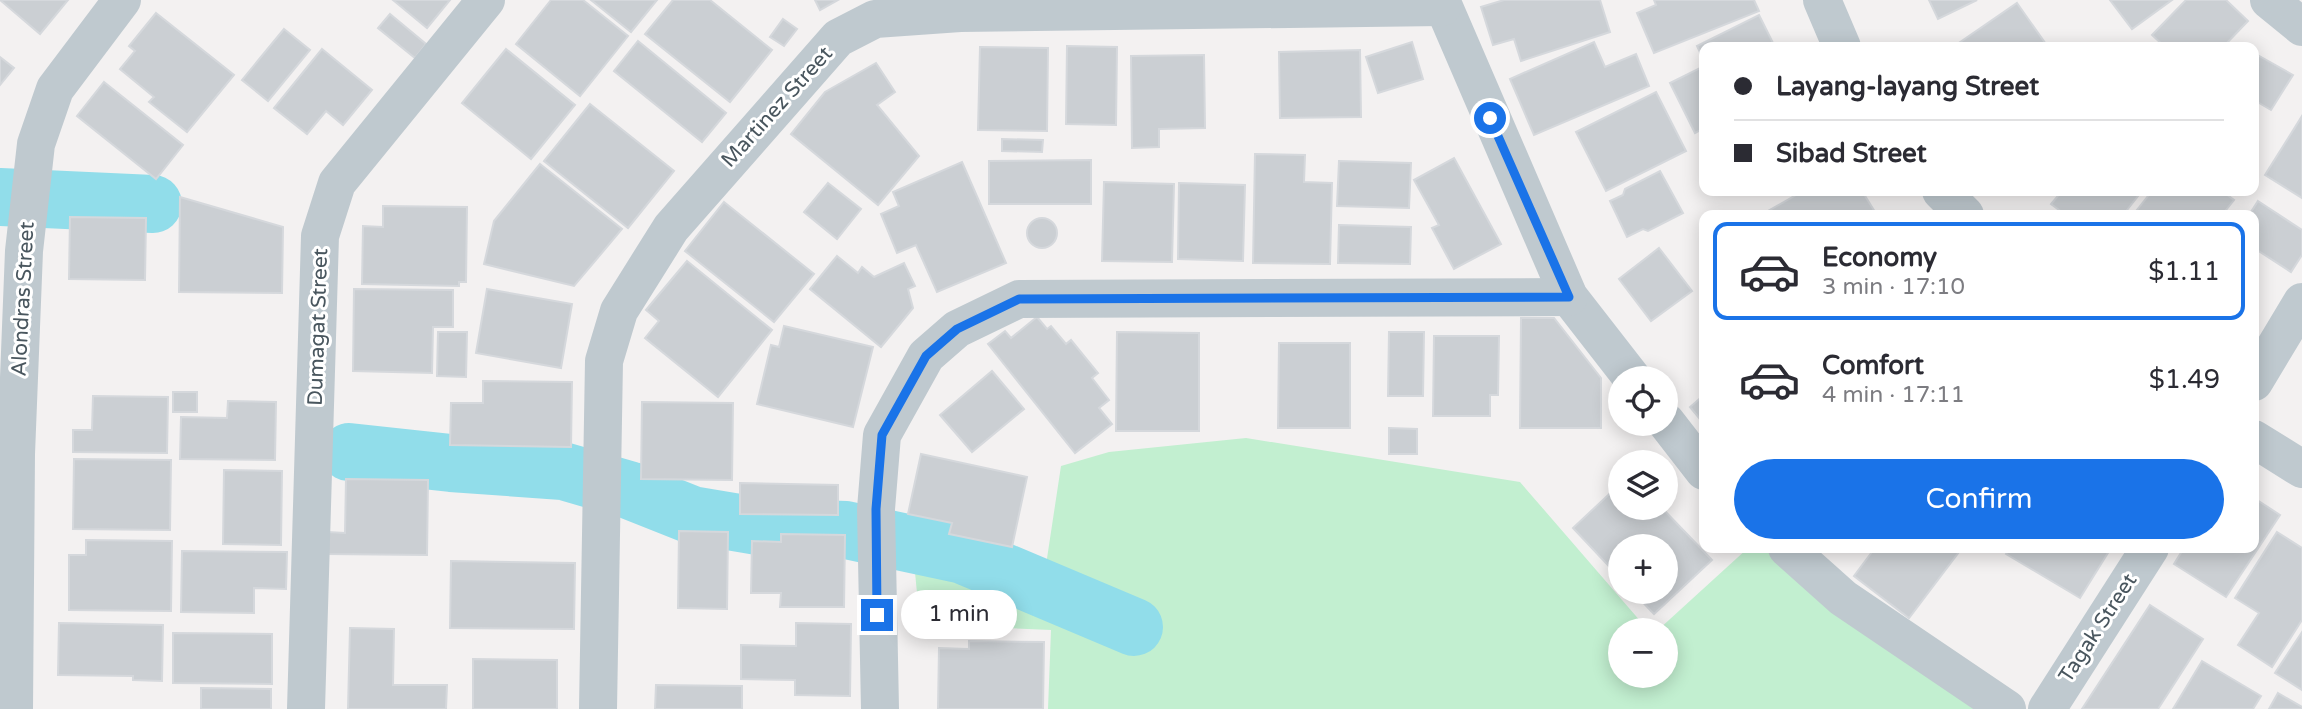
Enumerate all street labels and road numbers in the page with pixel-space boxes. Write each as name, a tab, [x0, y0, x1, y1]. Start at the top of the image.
street label: Martinez Street	[716, 41, 838, 173]
street label: Alondras Street	[6, 221, 40, 377]
street label: Dumagat Street	[303, 248, 333, 406]
street label: Tagak Street	[2054, 569, 2142, 687]

